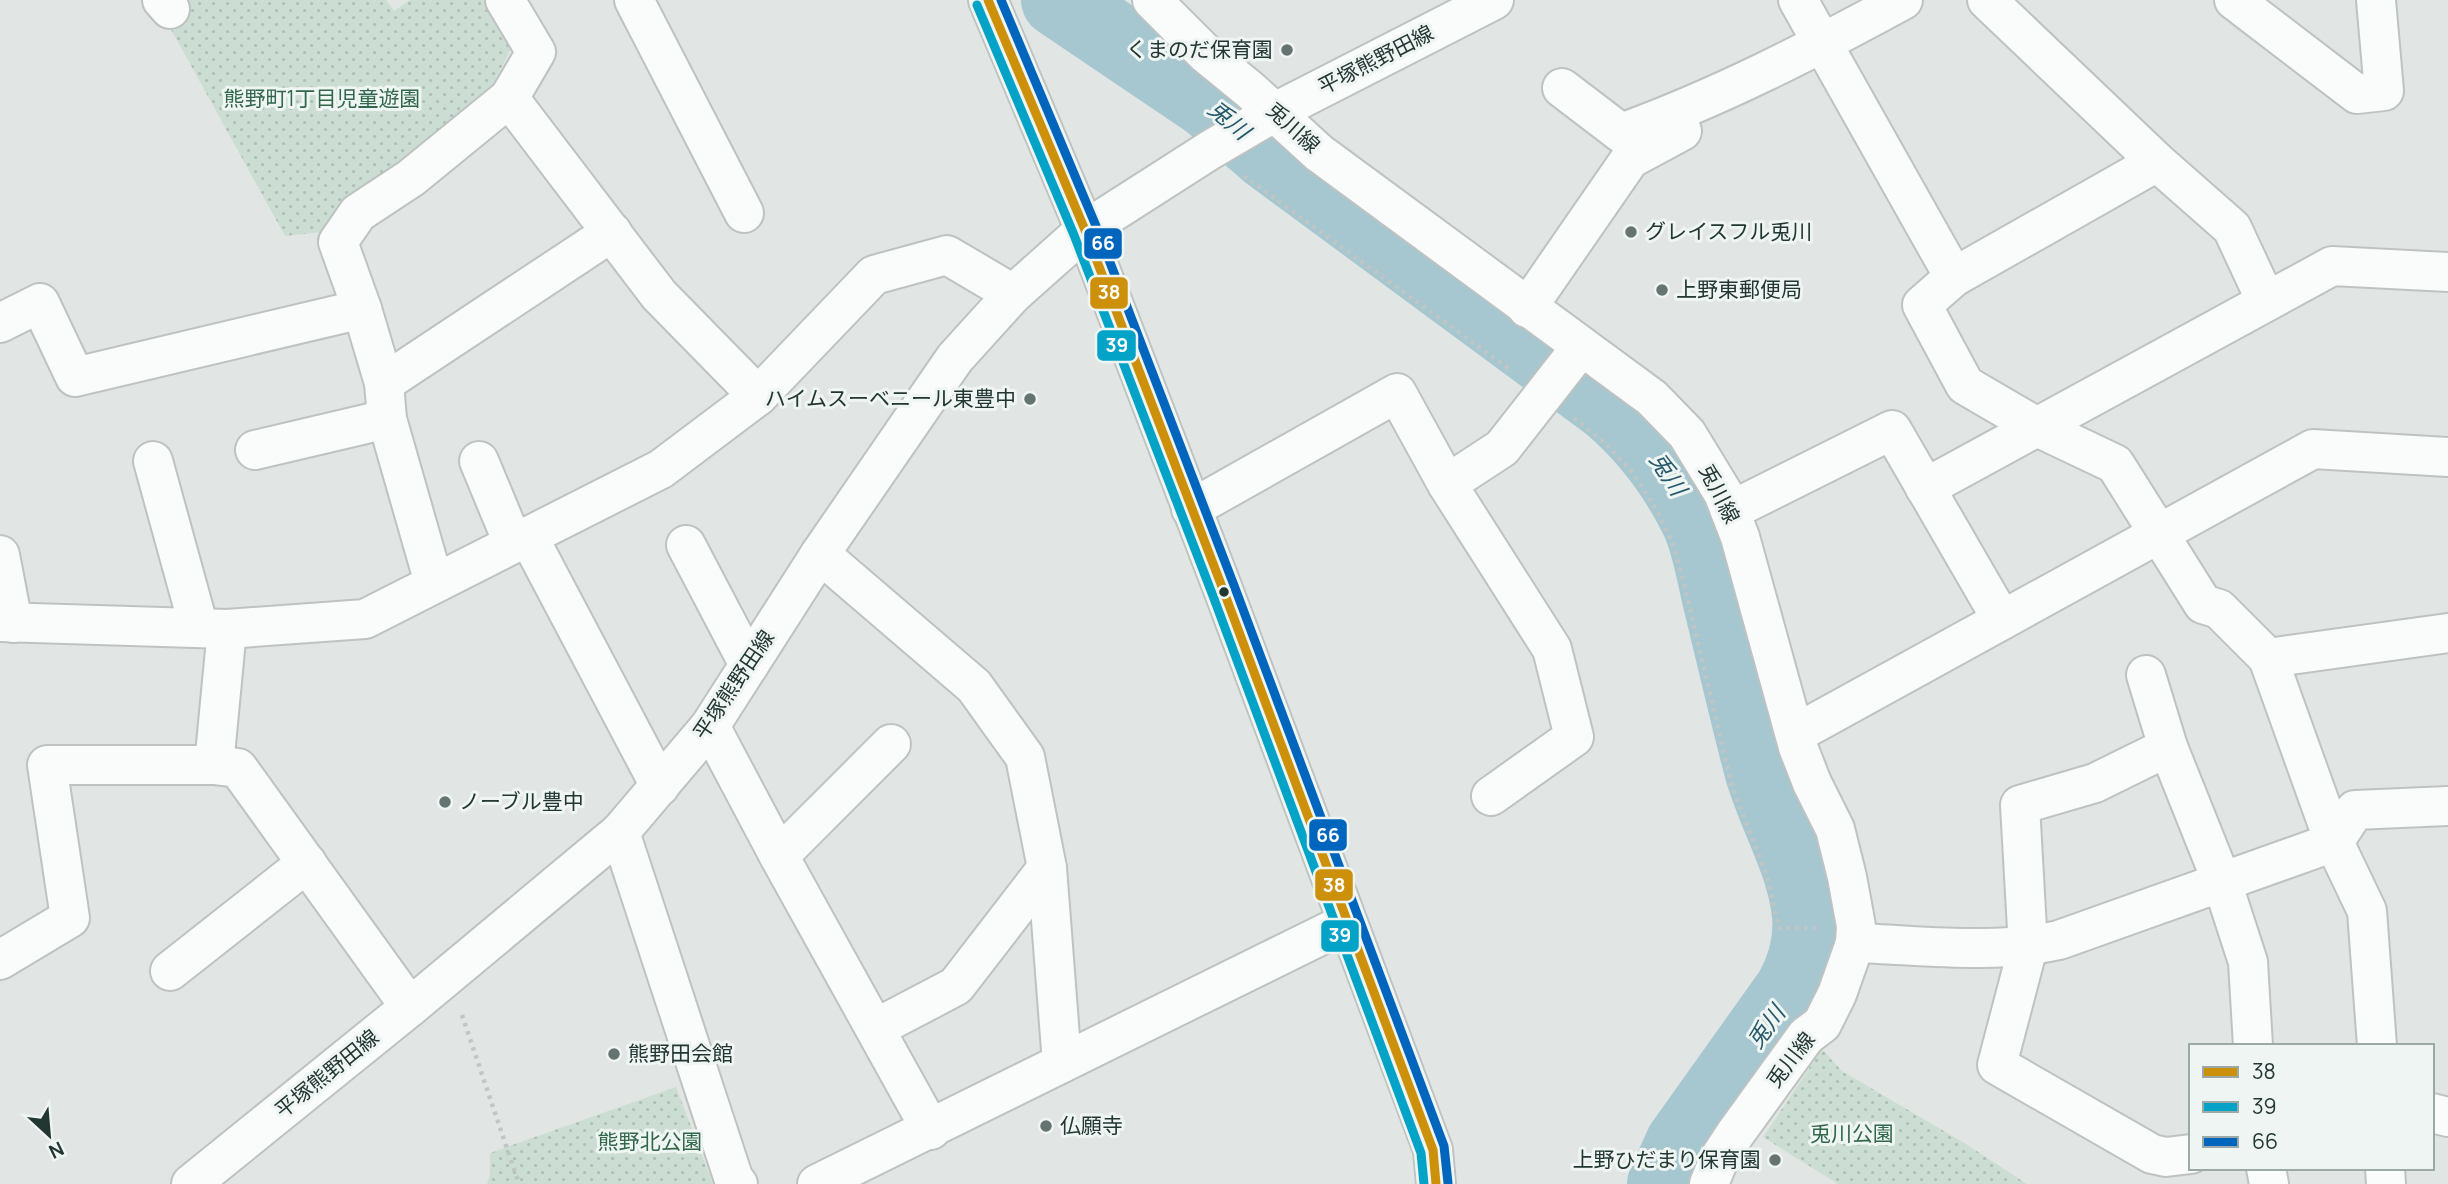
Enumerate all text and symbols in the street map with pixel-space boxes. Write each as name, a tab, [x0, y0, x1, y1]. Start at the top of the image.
street label: 平塚熊野田線	[1313, 18, 1438, 100]
place label: くまのだ保育園	[1126, 35, 1273, 63]
marker: くまのだ保育園	[1279, 42, 1295, 58]
park label: 熊野町1丁目児童遊園	[223, 84, 421, 112]
water label: 兎川	[1202, 92, 1260, 148]
street label: 兎川線	[1261, 96, 1326, 159]
place label: グレイスフル兎川	[1645, 217, 1812, 245]
marker: グレイスフル兎川	[1623, 224, 1639, 240]
line badge: 66	[1083, 227, 1123, 260]
text: 66	[1091, 230, 1115, 256]
place label: 上野東郵便局	[1676, 275, 1802, 303]
line badge: 38	[1089, 276, 1129, 310]
text: 38	[1098, 279, 1120, 305]
marker: 上野東郵便局	[1654, 282, 1670, 298]
line badge: 39	[1096, 329, 1137, 362]
text: 39	[1106, 332, 1128, 358]
place label: ハイムスーベニール東豊中	[765, 384, 1016, 412]
marker: ハイムスーベニール東豊中	[1022, 391, 1038, 407]
water label: 兎川	[1643, 445, 1696, 504]
street label: 兎川線	[1693, 459, 1747, 528]
unlabelled marker	[1217, 585, 1231, 599]
street label: 平塚熊野田線	[686, 624, 780, 744]
place label: ノーブル豊中	[459, 787, 584, 815]
marker: ノーブル豊中	[437, 794, 453, 810]
line badge: 66	[1308, 818, 1348, 852]
text: 66	[1316, 822, 1340, 848]
line badge: 38	[1314, 868, 1354, 902]
text: 38	[1323, 872, 1345, 898]
line badge: 39	[1320, 919, 1360, 953]
text: 39	[1329, 922, 1351, 948]
water label: 兎川	[1739, 996, 1793, 1054]
street label: 平塚熊野田線	[269, 1023, 384, 1124]
street label: 兎川線	[1760, 1026, 1821, 1093]
place label: 熊野田会館	[628, 1039, 733, 1067]
legend	[2189, 1044, 2434, 1170]
marker: 熊野田会館	[606, 1046, 622, 1062]
text: 38	[2252, 1057, 2276, 1085]
text: 39	[2252, 1092, 2277, 1120]
north arrow	[14, 1100, 84, 1170]
place label: 仏願寺	[1060, 1111, 1123, 1139]
marker: 仏願寺	[1038, 1118, 1054, 1134]
park label: 兎川公園	[1810, 1119, 1894, 1147]
park label: 熊野北公園	[598, 1127, 703, 1155]
text: 66	[2252, 1127, 2278, 1155]
text: N	[45, 1136, 68, 1165]
place label: 上野ひだまり保育園	[1572, 1145, 1761, 1173]
marker: 上野ひだまり保育園	[1767, 1152, 1783, 1168]

